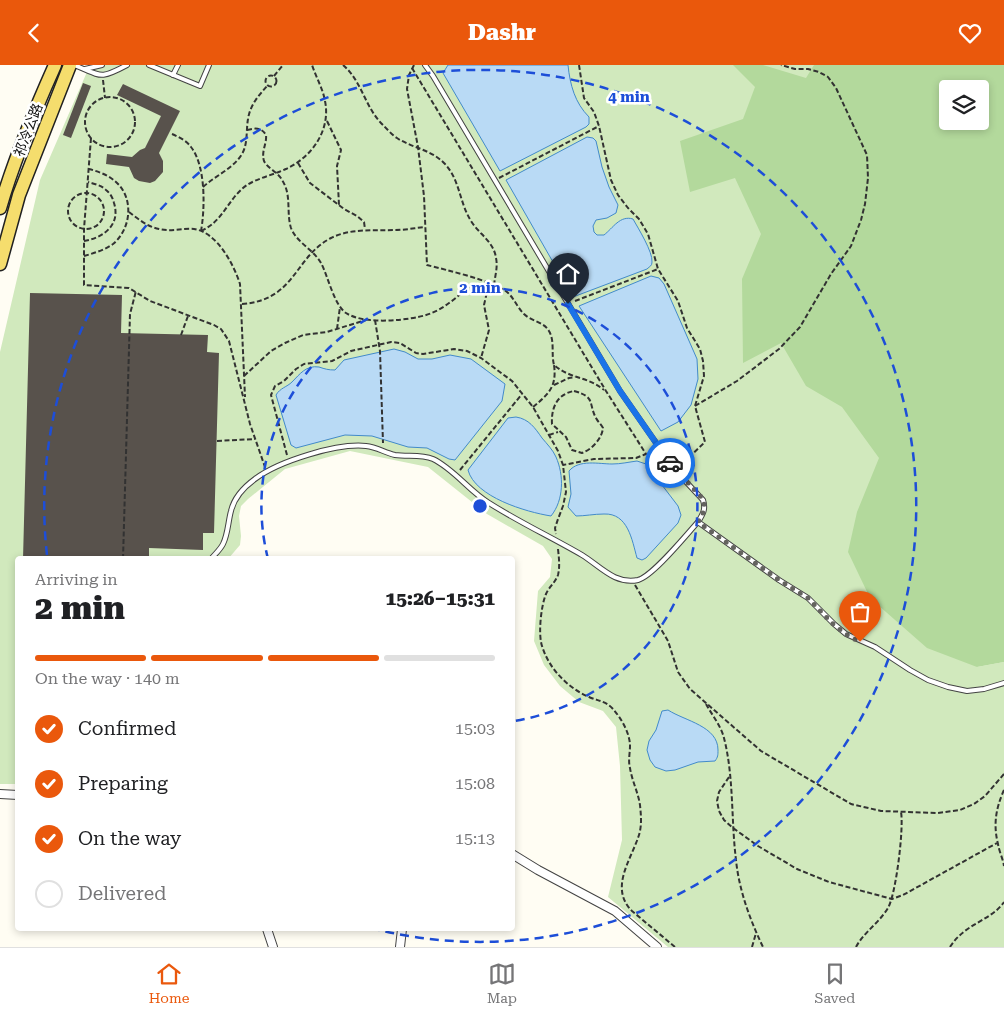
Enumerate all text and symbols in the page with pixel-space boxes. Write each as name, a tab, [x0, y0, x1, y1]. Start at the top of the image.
icon: back	[20, 19, 48, 47]
icon: heart	[956, 19, 984, 47]
text: Dashr	[468, 20, 536, 45]
map controls	[939, 80, 989, 130]
button: layers	[939, 80, 989, 130]
text: 4 min	[608, 88, 650, 106]
street label: 祁冷公路	[10, 101, 46, 159]
pin	[547, 253, 589, 304]
icon: home	[554, 260, 582, 288]
text: 2 min	[459, 279, 501, 297]
courier	[645, 438, 695, 488]
icon: car	[656, 449, 684, 477]
centre of rings	[471, 497, 489, 515]
text: Arriving in	[35, 570, 118, 589]
text: 15:26–15:31	[386, 587, 495, 610]
text: 2 min	[35, 589, 125, 627]
pin	[839, 591, 881, 642]
icon: bag	[846, 598, 874, 626]
text: On the way · 140 m	[35, 669, 180, 688]
icon: check	[35, 715, 63, 743]
text: Confirmed	[78, 717, 176, 740]
text: 15:03	[455, 719, 495, 738]
icon: check	[35, 770, 63, 798]
text: Preparing	[78, 772, 168, 795]
text: 15:08	[455, 774, 495, 793]
icon: check	[35, 825, 63, 853]
text: On the way	[78, 827, 181, 850]
text: 15:13	[455, 829, 495, 848]
text: Delivered	[78, 882, 166, 905]
tab: Home	[149, 960, 189, 1006]
tab: Map	[487, 960, 517, 1006]
tab: Saved	[815, 960, 855, 1006]

